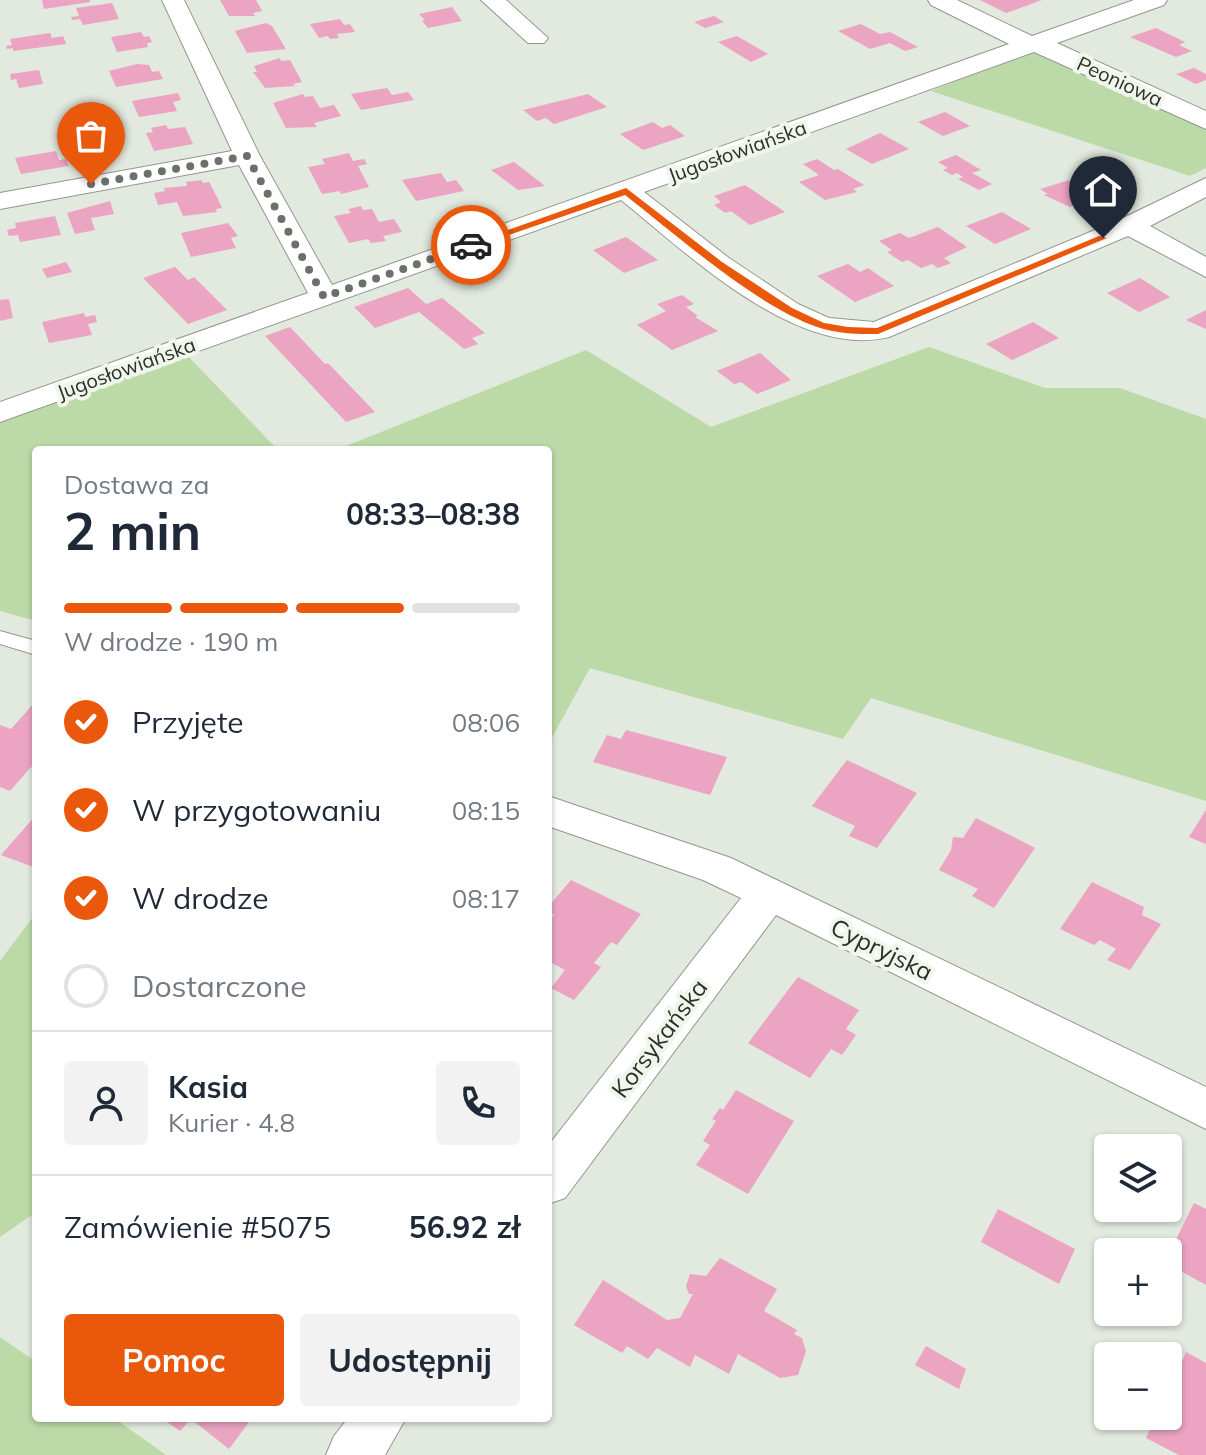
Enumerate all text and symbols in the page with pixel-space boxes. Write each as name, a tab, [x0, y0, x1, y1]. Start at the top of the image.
street label: Peoniowa	[1073, 50, 1167, 112]
pin	[57, 102, 125, 184]
icon: bag	[69, 114, 113, 158]
street label: Jugosłowiańska	[664, 114, 810, 188]
pin	[1069, 156, 1137, 238]
icon: home	[1081, 168, 1125, 212]
courier	[431, 205, 511, 285]
icon: car	[449, 223, 493, 267]
street label: Jugosłowiańska	[53, 331, 199, 405]
text: Dostawa za	[64, 468, 209, 501]
text: 08:33–08:38	[346, 495, 520, 533]
text: 2 min	[64, 498, 201, 563]
text: W drodze · 190 m	[64, 625, 278, 658]
icon: check	[64, 700, 108, 744]
text: Przyjęte	[132, 703, 244, 741]
text: 08:06	[452, 706, 520, 739]
icon: check	[64, 788, 108, 832]
text: W przygotowaniu	[132, 791, 381, 829]
text: 08:15	[452, 794, 520, 827]
icon: check	[64, 876, 108, 920]
text: W drodze	[132, 879, 269, 917]
text: 08:17	[452, 882, 520, 915]
street label: Cypryjska	[826, 912, 938, 986]
text: Dostarczone	[132, 967, 307, 1005]
street label: Korsykańska	[605, 973, 713, 1103]
button: person	[64, 1061, 148, 1145]
button: phone	[436, 1061, 520, 1145]
text: Kasia	[168, 1068, 248, 1106]
text: Kurier · 4.8	[168, 1106, 295, 1139]
map controls	[1094, 1134, 1182, 1430]
button: layers	[1094, 1134, 1182, 1222]
text: Zamówienie #5075	[64, 1208, 331, 1246]
text: 56.92 zł	[409, 1208, 520, 1246]
button: +	[1094, 1238, 1182, 1326]
button: Pomoc	[64, 1314, 284, 1406]
button: Udostępnij	[300, 1314, 520, 1406]
button: −	[1094, 1342, 1182, 1430]

